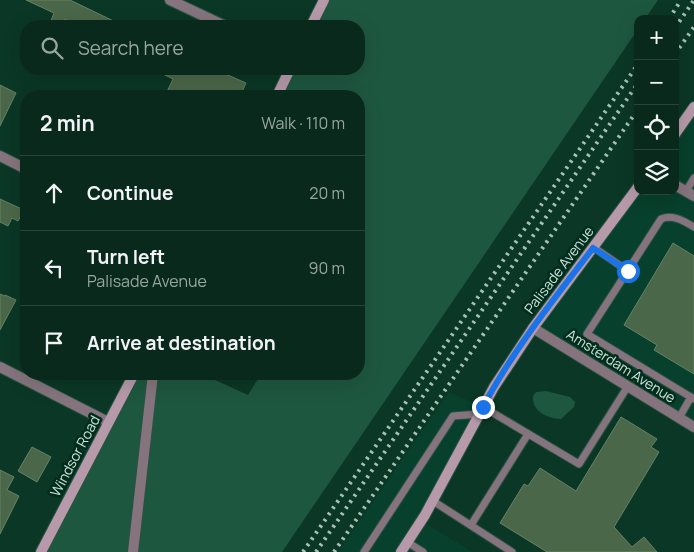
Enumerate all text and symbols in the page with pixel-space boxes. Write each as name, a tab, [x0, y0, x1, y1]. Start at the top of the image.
map controls	[634, 15, 679, 195]
button: +	[634, 15, 679, 60]
search box	[20, 20, 365, 75]
icon: search	[38, 34, 66, 62]
text: Search here	[78, 35, 184, 61]
button: −	[634, 60, 679, 105]
button: locate	[634, 105, 679, 150]
text: 2 min	[40, 109, 95, 137]
text: Walk · 110 m	[261, 112, 345, 134]
button: layers	[634, 150, 679, 195]
icon: ahead	[40, 179, 68, 207]
text: Continue	[87, 180, 173, 206]
text: 20 m	[309, 182, 345, 204]
street label: Palisade Avenue	[519, 222, 598, 317]
text: Turn left	[87, 244, 165, 270]
icon: left	[40, 254, 68, 282]
text: 90 m	[309, 257, 345, 279]
route start	[617, 260, 640, 283]
text: Palisade Avenue	[87, 270, 207, 292]
street label: Amsterdam Avenue	[563, 324, 679, 407]
icon: arrive	[40, 329, 68, 357]
text: Arrive at destination	[87, 330, 276, 356]
route end	[472, 396, 495, 419]
street label: Windsor Road	[45, 412, 104, 500]

